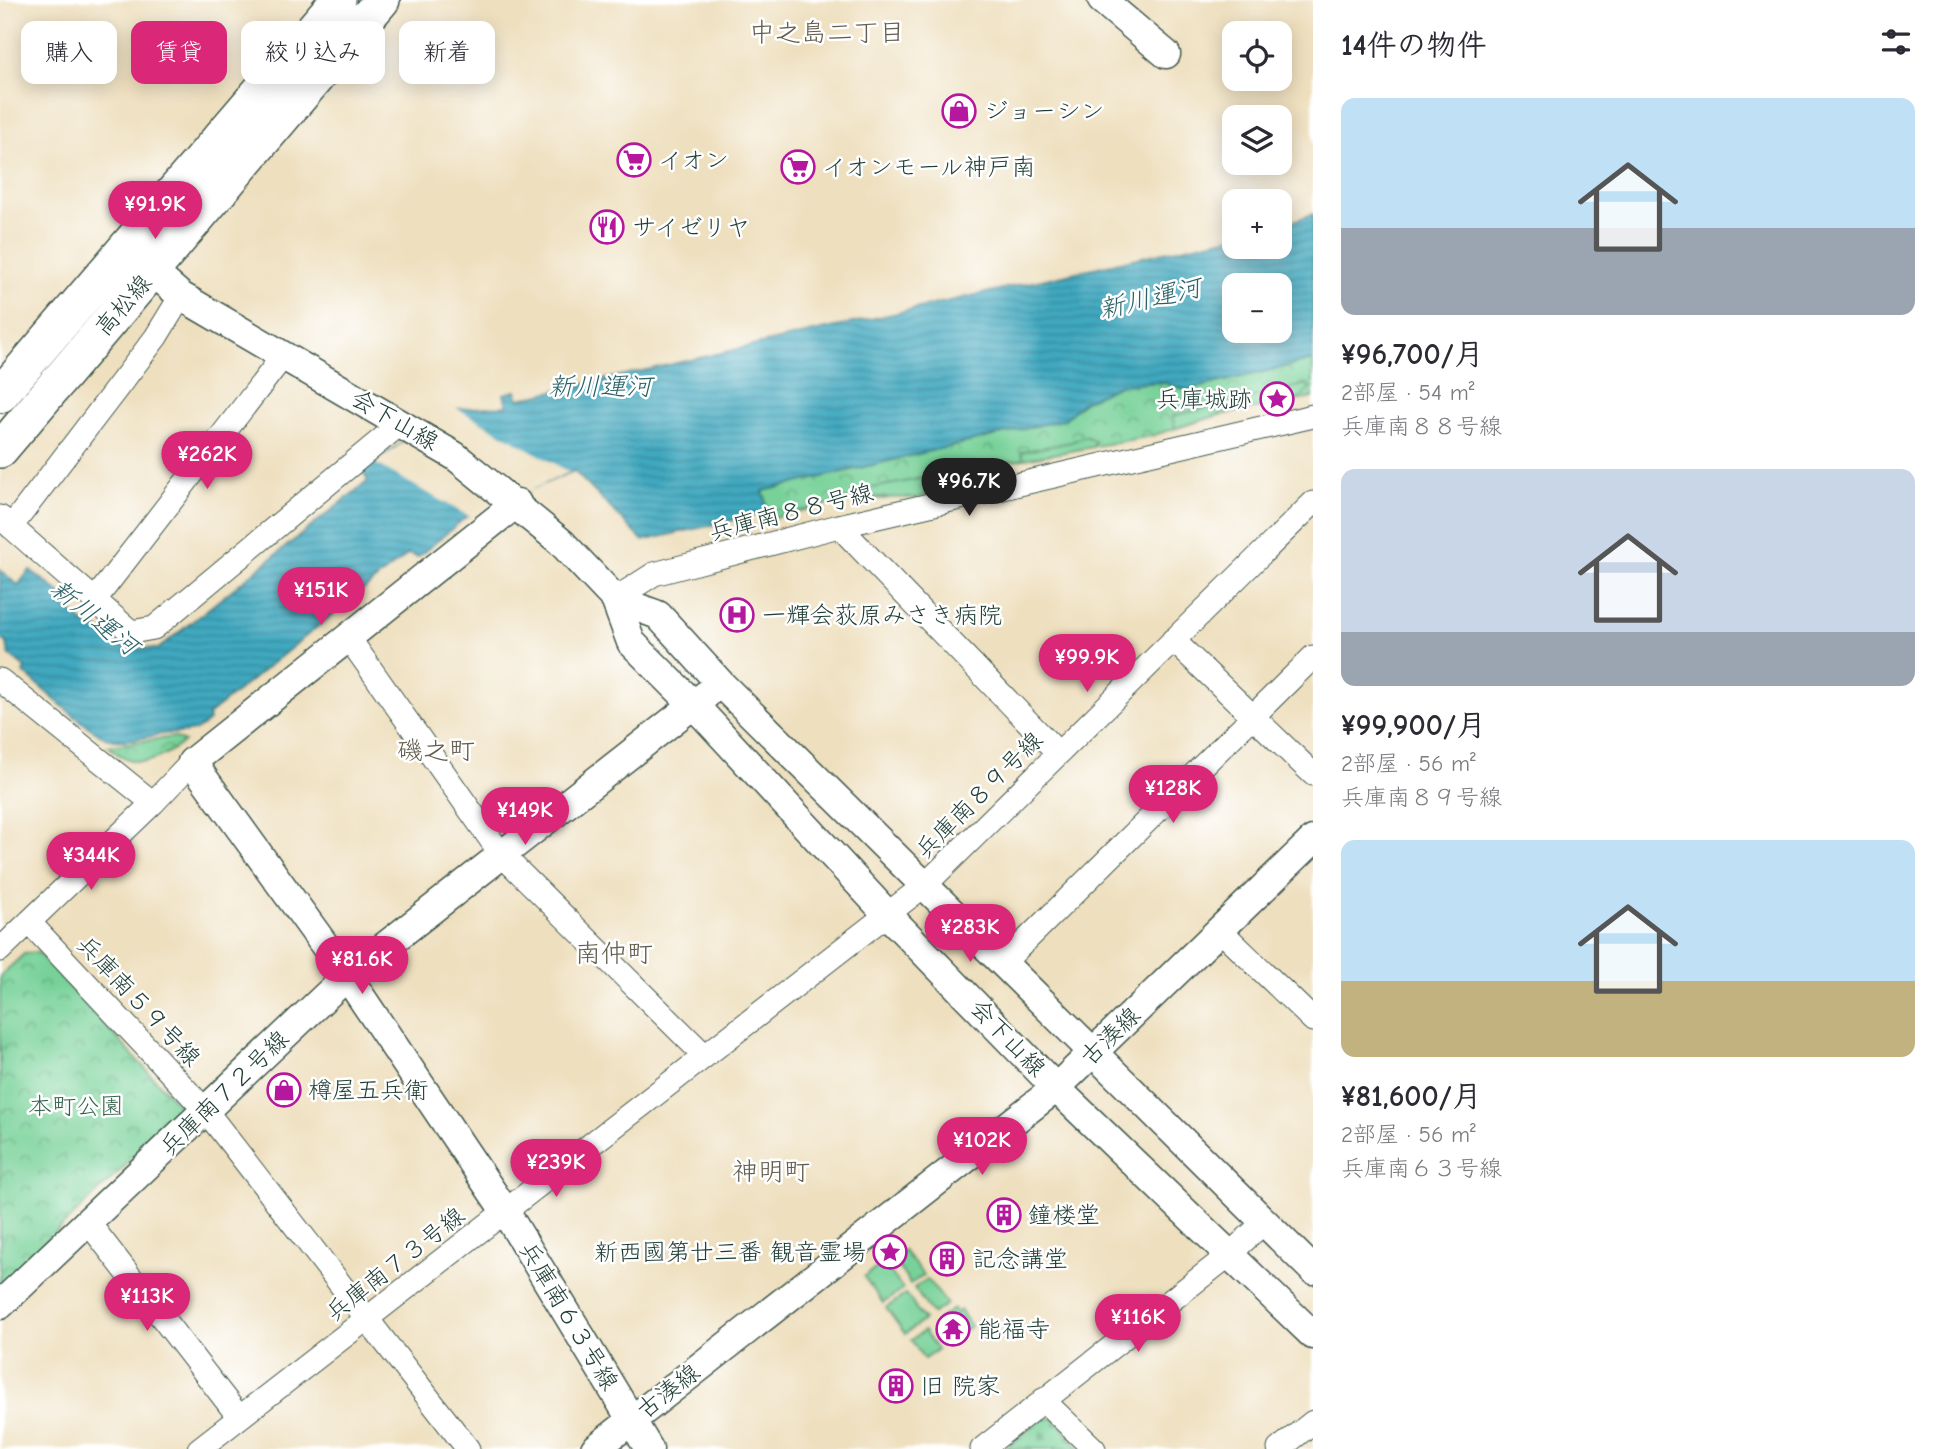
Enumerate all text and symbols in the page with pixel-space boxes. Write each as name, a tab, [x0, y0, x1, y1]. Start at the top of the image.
district label: 中之島二丁目	[749, 18, 905, 48]
chip: 購入	[21, 21, 117, 84]
chip: 賃貸	[131, 21, 227, 84]
chip: 絞り込み	[241, 21, 385, 84]
chip: 新着	[399, 21, 495, 84]
map controls	[1222, 21, 1292, 343]
button: locate	[1222, 21, 1292, 91]
icon: filters	[1877, 23, 1915, 61]
text: 14件の物件	[1341, 28, 1487, 63]
shop icon: ジョーシン	[940, 92, 978, 130]
place label: ジョーシン	[984, 97, 1104, 125]
button: layers	[1222, 105, 1292, 175]
supermarket icon: イオン	[615, 141, 653, 179]
icon: home	[1565, 144, 1691, 270]
place label: イオン	[658, 146, 729, 174]
supermarket icon: イオンモール神戸南	[779, 148, 817, 186]
place label: イオンモール神戸南	[822, 153, 1036, 181]
pin: ¥91.9K	[98, 182, 212, 241]
button: +	[1222, 189, 1292, 259]
text: ¥91.9K	[124, 190, 186, 217]
restaurant icon: サイゼリヤ	[588, 208, 626, 246]
place label: サイゼリヤ	[632, 213, 751, 241]
street label: 高松線	[89, 269, 157, 341]
water label: 新川運河	[1096, 272, 1208, 325]
button: −	[1222, 273, 1292, 343]
text: ¥96,700/月	[1341, 337, 1484, 372]
water label: 新川運河	[548, 372, 656, 402]
text: 2部屋 · 54 m²	[1341, 379, 1474, 406]
place icon: 兵庫城跡	[1258, 380, 1296, 418]
street label: 会下山線	[346, 384, 444, 456]
place label: 兵庫城跡	[1156, 385, 1252, 413]
text: 兵庫南８８号線	[1341, 413, 1502, 440]
pin: ¥262K	[158, 432, 256, 491]
text: ¥262K	[177, 440, 237, 467]
pin: ¥96.7K	[912, 458, 1026, 518]
text: ¥96.7K	[938, 467, 1000, 494]
street label: 兵庫南８８号線	[706, 478, 876, 546]
icon: home	[1565, 515, 1691, 641]
pin: ¥151K	[272, 568, 370, 627]
water label: 新川運河	[45, 573, 147, 665]
text: ¥151K	[294, 576, 348, 603]
hospital icon: 一輝会荻原みさき病院	[718, 596, 756, 634]
place label: 一輝会荻原みさき病院	[762, 601, 1002, 629]
pin: ¥99.9K	[1030, 634, 1144, 694]
text: ¥99.9K	[1055, 643, 1119, 670]
text: ¥99,900/月	[1341, 708, 1486, 743]
street label: 兵庫南８９号線	[910, 726, 1048, 864]
district label: 磯之町	[397, 736, 475, 766]
text: 2部屋 · 56 m²	[1341, 750, 1476, 777]
pin: ¥128K	[1124, 766, 1222, 825]
text: ¥128K	[1145, 774, 1201, 801]
text: 兵庫南８９号線	[1341, 784, 1502, 811]
pin: ¥149K	[476, 788, 574, 847]
text: ¥149K	[497, 796, 553, 823]
pin: ¥344K	[42, 832, 140, 892]
text: ¥344K	[62, 841, 120, 868]
icon: home	[1565, 886, 1691, 1012]
pin: ¥283K	[921, 904, 1019, 964]
text: ¥283K	[941, 913, 999, 940]
street label: 兵庫南５９号線	[71, 930, 207, 1072]
pin: ¥81.6K	[305, 936, 419, 996]
district label: 南仲町	[575, 939, 653, 969]
text: ¥81.6K	[331, 945, 393, 972]
street label: 会下山線	[965, 994, 1051, 1082]
street label: 古湊線	[1074, 1001, 1146, 1071]
street label: 兵庫南７２号線	[154, 1025, 294, 1161]
shop icon: 樽屋五兵衛	[265, 1071, 303, 1109]
place label: 樽屋五兵衛	[308, 1076, 428, 1104]
text: ¥81,600/月	[1341, 1079, 1482, 1114]
park label: 本町公園	[28, 1092, 124, 1120]
pin: ¥102K	[933, 1118, 1031, 1177]
text: 2部屋 · 56 m²	[1341, 1121, 1476, 1148]
text: ¥102K	[953, 1126, 1011, 1153]
pin: ¥239K	[507, 1140, 605, 1199]
text: ¥239K	[526, 1148, 586, 1175]
text: 兵庫南６３号線	[1341, 1155, 1502, 1182]
district label: 神明町	[732, 1157, 810, 1187]
building icon: 鐘楼堂	[985, 1196, 1023, 1234]
street label: 兵庫南７３号線	[320, 1201, 470, 1327]
place label: 鐘楼堂	[1028, 1201, 1100, 1229]
place icon: 新西國第廿三番 観音霊場	[871, 1233, 909, 1271]
street label: 兵庫南６３号線	[514, 1237, 624, 1395]
place label: 新西國第廿三番 観音霊場	[594, 1238, 866, 1266]
building icon: 記念講堂	[928, 1240, 966, 1278]
place label: 記念講堂	[972, 1245, 1068, 1273]
pin: ¥113K	[98, 1274, 196, 1333]
text: ¥113K	[120, 1282, 174, 1309]
pin: ¥116K	[1089, 1294, 1187, 1354]
text: ¥116K	[1111, 1303, 1165, 1330]
temple icon: 能福寺	[934, 1310, 972, 1348]
place label: 能福寺	[978, 1315, 1050, 1343]
street label: 古湊線	[631, 1358, 705, 1424]
building icon: 旧 院家	[877, 1367, 915, 1405]
place label: 旧 院家	[920, 1372, 1000, 1400]

